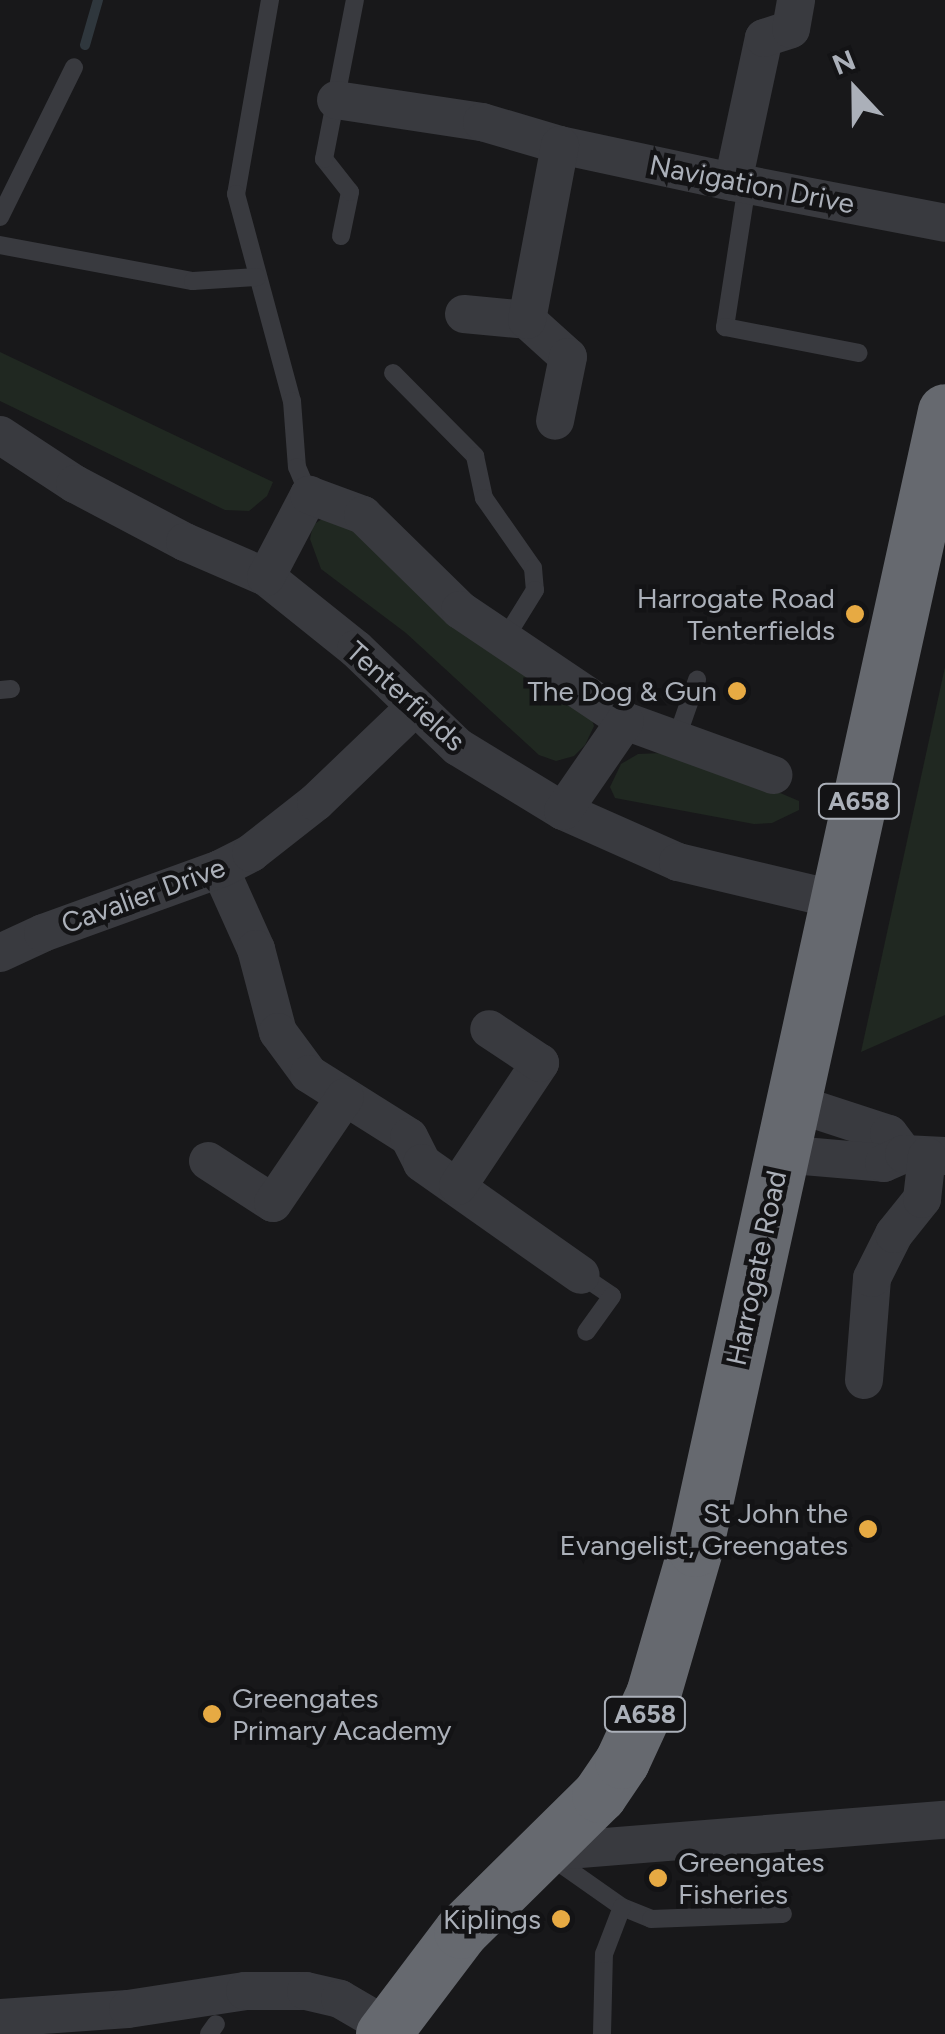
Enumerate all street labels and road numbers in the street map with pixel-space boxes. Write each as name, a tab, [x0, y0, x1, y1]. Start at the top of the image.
street label: Navigation Drive	[647, 148, 857, 220]
street label: Tenterfields	[340, 634, 472, 758]
road number: A658	[816, 781, 902, 821]
street label: Cavalier Drive	[57, 850, 229, 940]
street label: Harrogate Road	[719, 1167, 793, 1369]
road number: A658	[602, 1694, 688, 1734]

